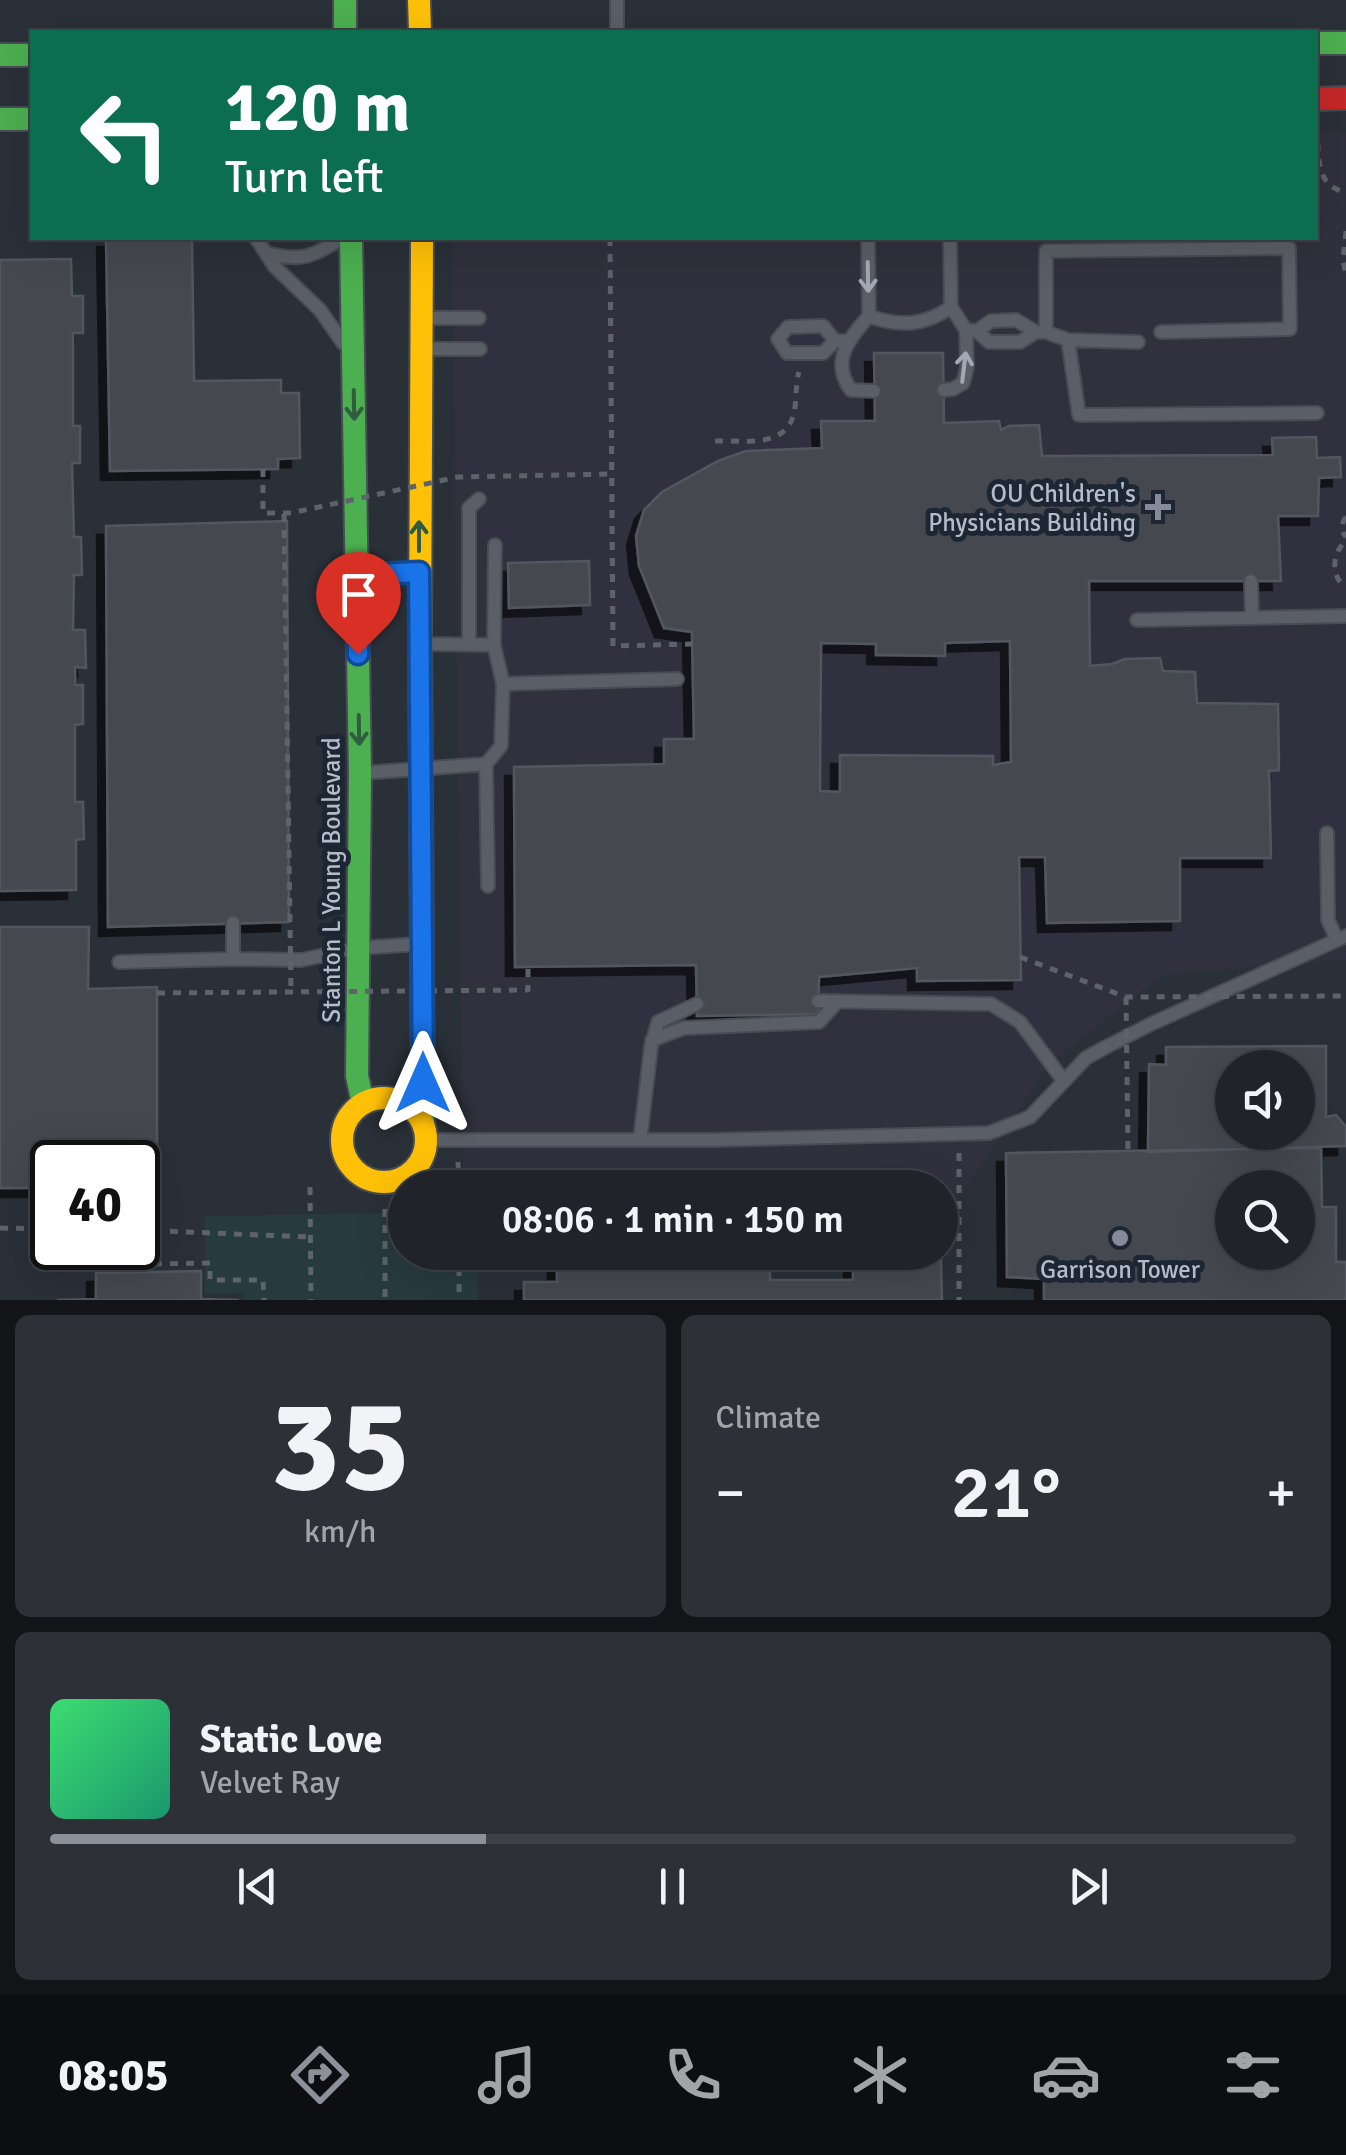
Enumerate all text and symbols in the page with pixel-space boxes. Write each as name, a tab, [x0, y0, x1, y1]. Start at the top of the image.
text: 120 m	[225, 64, 410, 150]
icon: left	[60, 70, 190, 200]
text: Turn left	[225, 150, 384, 205]
one-way arrow	[858, 260, 878, 292]
one-way arrow	[955, 351, 974, 384]
one-way arrow	[344, 388, 364, 420]
place label: OU Children's Physicians Building	[928, 478, 1136, 538]
marker: OU Children's Physicians Building	[1145, 494, 1171, 520]
one-way arrow	[410, 520, 428, 552]
pin	[316, 552, 401, 655]
icon: arrive	[331, 567, 386, 622]
one-way arrow	[350, 713, 369, 745]
street label: Stanton L Young Boulevard	[316, 737, 347, 1023]
position arrow	[371, 1031, 475, 1135]
map controls	[1215, 1050, 1315, 1270]
button: sound	[1215, 1050, 1315, 1150]
speed limit sign: 40	[30, 1140, 160, 1270]
button: search	[1215, 1170, 1315, 1270]
text: 08:06 · 1 min · 150 m	[502, 1196, 844, 1243]
marker: Garrison Tower	[1109, 1227, 1131, 1249]
place label: Garrison Tower	[1040, 1254, 1201, 1285]
text: 35	[270, 1367, 410, 1527]
text: Climate	[716, 1398, 821, 1437]
text: 21°	[951, 1446, 1061, 1539]
text: −	[716, 1459, 745, 1527]
text: +	[1266, 1459, 1296, 1527]
text: km/h	[304, 1512, 376, 1551]
text: Static Love	[200, 1716, 382, 1763]
text: Velvet Ray	[200, 1763, 340, 1802]
icon: previous	[230, 1859, 285, 1914]
icon: pause	[645, 1859, 700, 1914]
icon: next	[1061, 1859, 1116, 1914]
icon: directions	[285, 2040, 355, 2110]
icon: music	[472, 2040, 542, 2110]
icon: phone	[658, 2040, 728, 2110]
icon: climate	[845, 2040, 915, 2110]
icon: car	[1031, 2040, 1101, 2110]
icon: filters	[1218, 2040, 1288, 2110]
text: 08:05	[58, 2048, 169, 2103]

